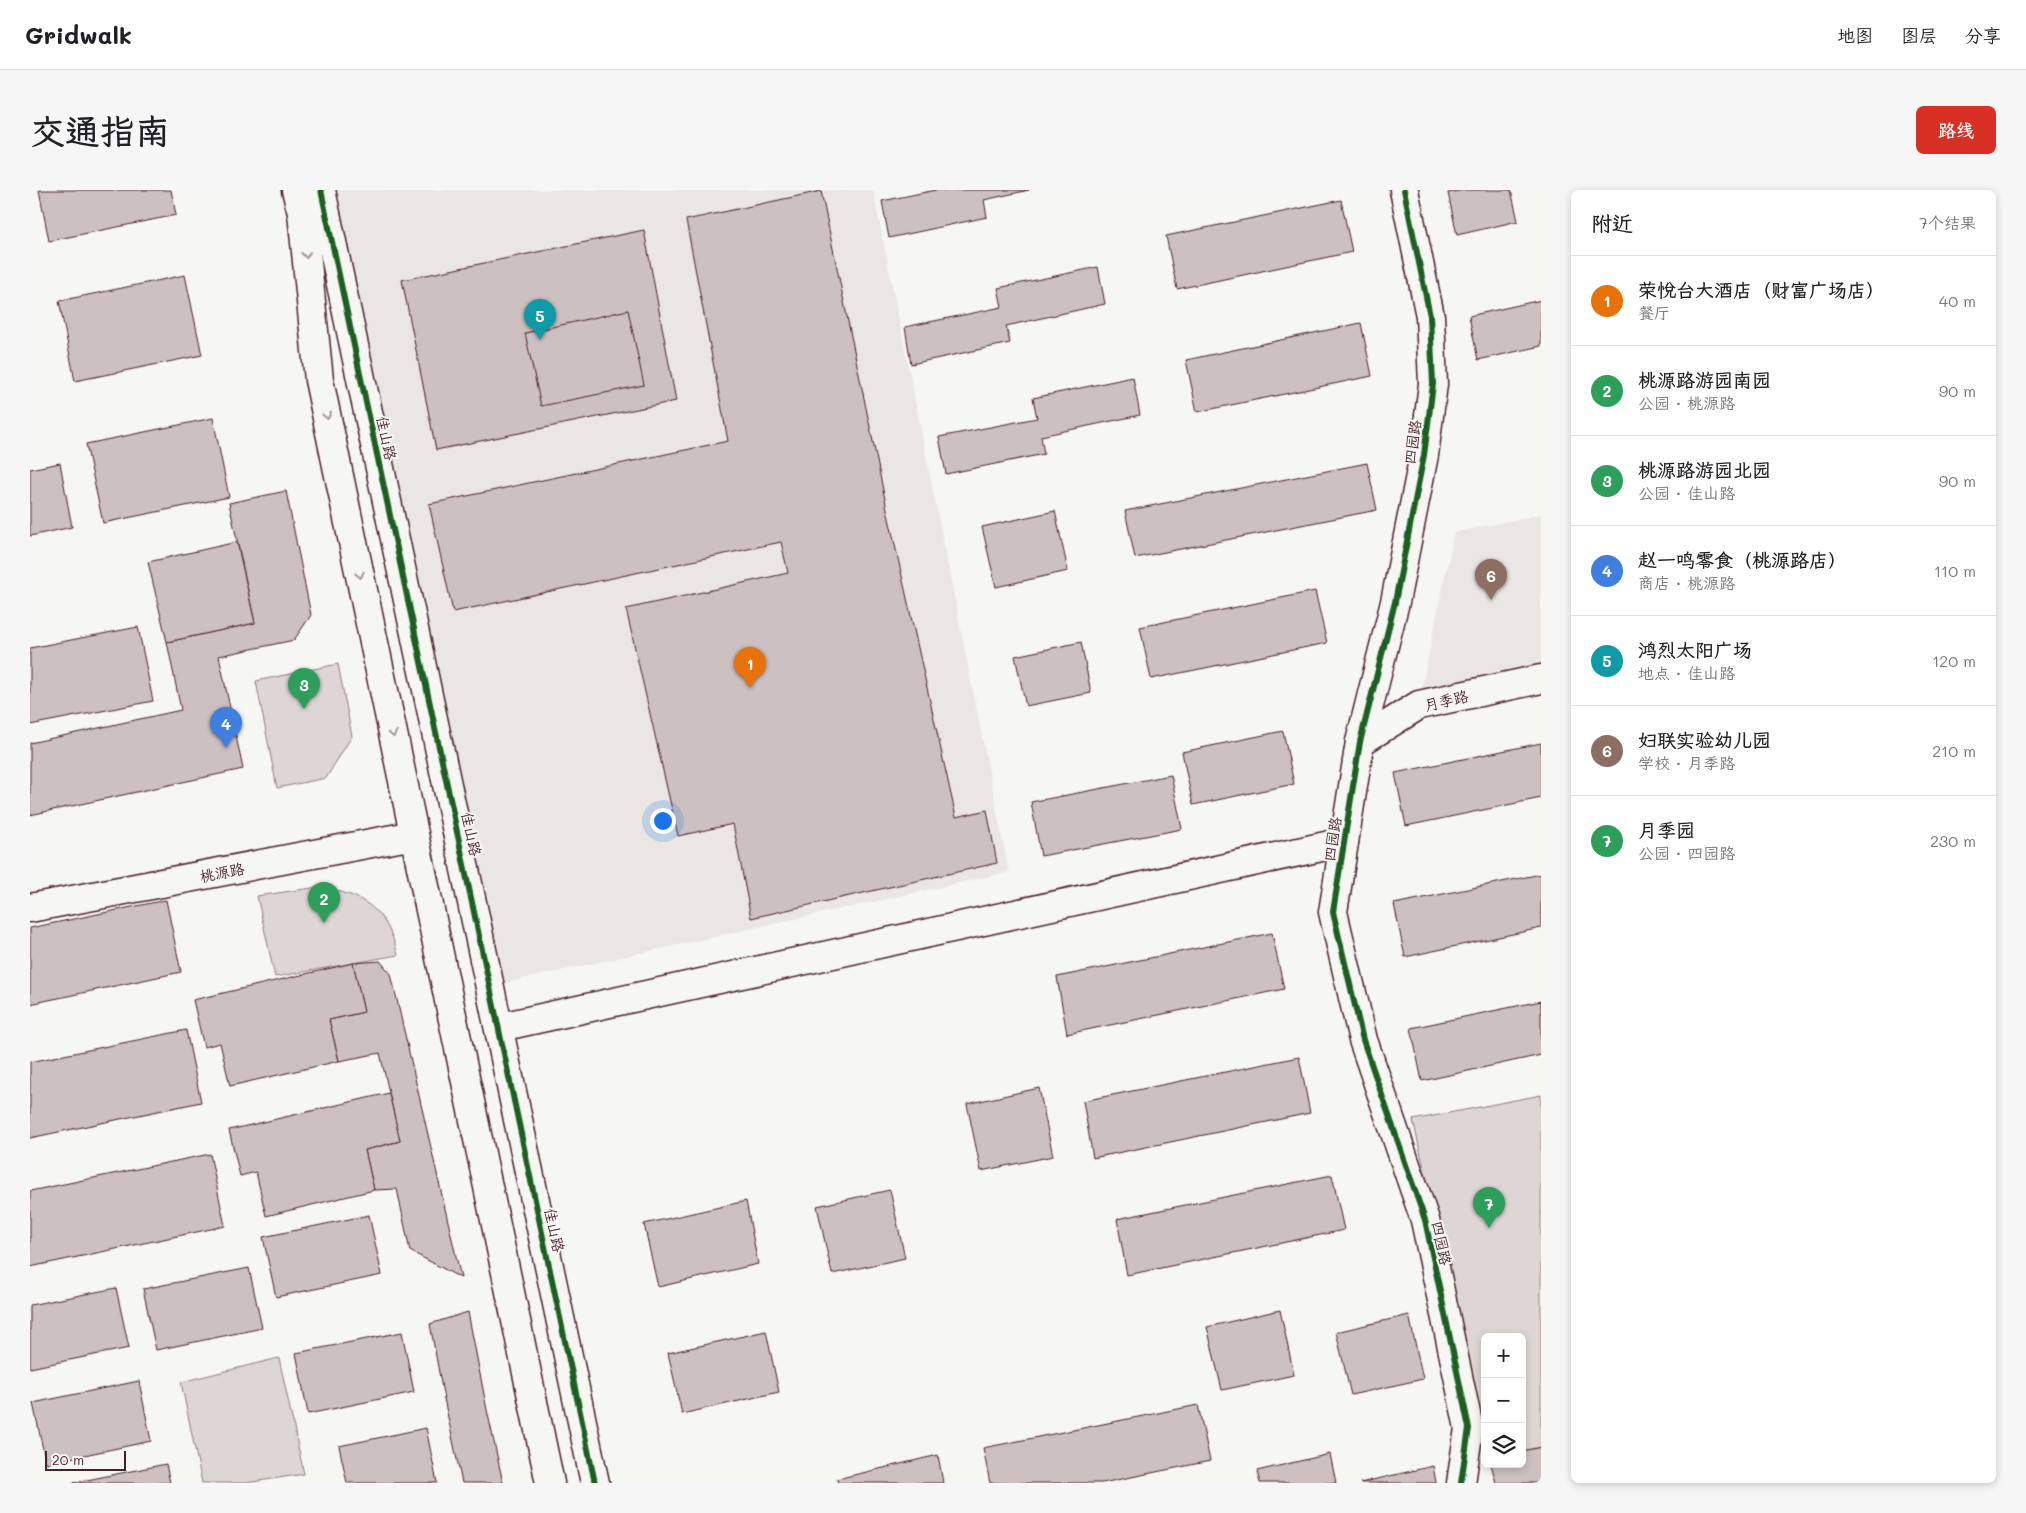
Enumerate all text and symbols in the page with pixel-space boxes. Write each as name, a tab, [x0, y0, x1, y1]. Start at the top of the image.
text: Gridwalk	[25, 19, 132, 50]
text: 地图	[1837, 23, 1873, 47]
text: 图层	[1901, 23, 1937, 47]
text: 分享	[1965, 23, 2001, 47]
button: 路线	[1916, 106, 1996, 154]
text: 交通指南	[30, 107, 170, 153]
text: 附近	[1591, 209, 1633, 236]
text: 7个结果	[1919, 212, 1976, 233]
one-way arrow	[300, 252, 311, 260]
text: 荣悦台大酒店（财富广场店）	[1638, 277, 1885, 302]
text: 1	[1603, 290, 1611, 311]
text: 40 m	[1939, 290, 1976, 311]
pin: 5	[524, 299, 556, 340]
text: 餐厅	[1638, 302, 1670, 323]
text: 桃源路游园南园	[1638, 367, 1771, 392]
text: 2	[1603, 380, 1611, 401]
text: 90 m	[1939, 380, 1976, 401]
text: 公园 · 桃源路	[1638, 392, 1735, 413]
one-way arrow	[321, 412, 331, 421]
street label: 佳山路	[373, 414, 401, 462]
street label: 四园路	[1399, 418, 1425, 466]
text: 桃源路游园北园	[1638, 457, 1771, 482]
text: 3	[1602, 470, 1612, 491]
text: 90 m	[1939, 470, 1976, 491]
text: 公园 · 佳山路	[1638, 482, 1735, 503]
text: 赵一鸣零食（桃源路店）	[1638, 547, 1847, 572]
pin: 6	[1475, 559, 1507, 600]
text: 4	[1602, 560, 1612, 581]
text: 110 m	[1934, 560, 1976, 581]
one-way arrow	[354, 571, 365, 580]
text: 商店 · 桃源路	[1638, 572, 1735, 593]
text: 鸿烈太阳广场	[1638, 637, 1752, 662]
pin: 1	[734, 647, 766, 688]
text: 5	[1602, 650, 1612, 671]
text: 120 m	[1932, 650, 1976, 671]
text: 地点 · 佳山路	[1638, 662, 1735, 683]
pin: 3	[288, 668, 320, 709]
street label: 月季路	[1422, 685, 1470, 715]
pin: 4	[210, 707, 242, 748]
text: 妇联实验幼儿园	[1638, 727, 1771, 752]
one-way arrow	[387, 730, 398, 739]
text: 6	[1602, 740, 1612, 761]
text: 210 m	[1932, 740, 1976, 761]
text: 学校 · 月季路	[1638, 752, 1735, 773]
your location	[650, 808, 676, 834]
street label: 佳山路	[458, 810, 486, 858]
street label: 四园路	[1319, 815, 1345, 863]
text: 月季园	[1638, 817, 1695, 842]
text: 7	[1603, 830, 1611, 851]
text: 230 m	[1930, 830, 1976, 851]
text: 公园 · 四园路	[1638, 842, 1735, 863]
street label: 桃源路	[198, 858, 246, 886]
pin: 2	[308, 882, 340, 923]
pin: 7	[1473, 1187, 1505, 1228]
street label: 佳山路	[541, 1206, 569, 1254]
street label: 四园路	[1428, 1219, 1456, 1267]
map controls	[1481, 1333, 1526, 1468]
button: +	[1481, 1333, 1526, 1378]
button: −	[1481, 1378, 1526, 1423]
button: layers	[1481, 1423, 1526, 1468]
scale bar	[45, 1448, 126, 1471]
text: 20 m	[52, 1450, 84, 1469]

